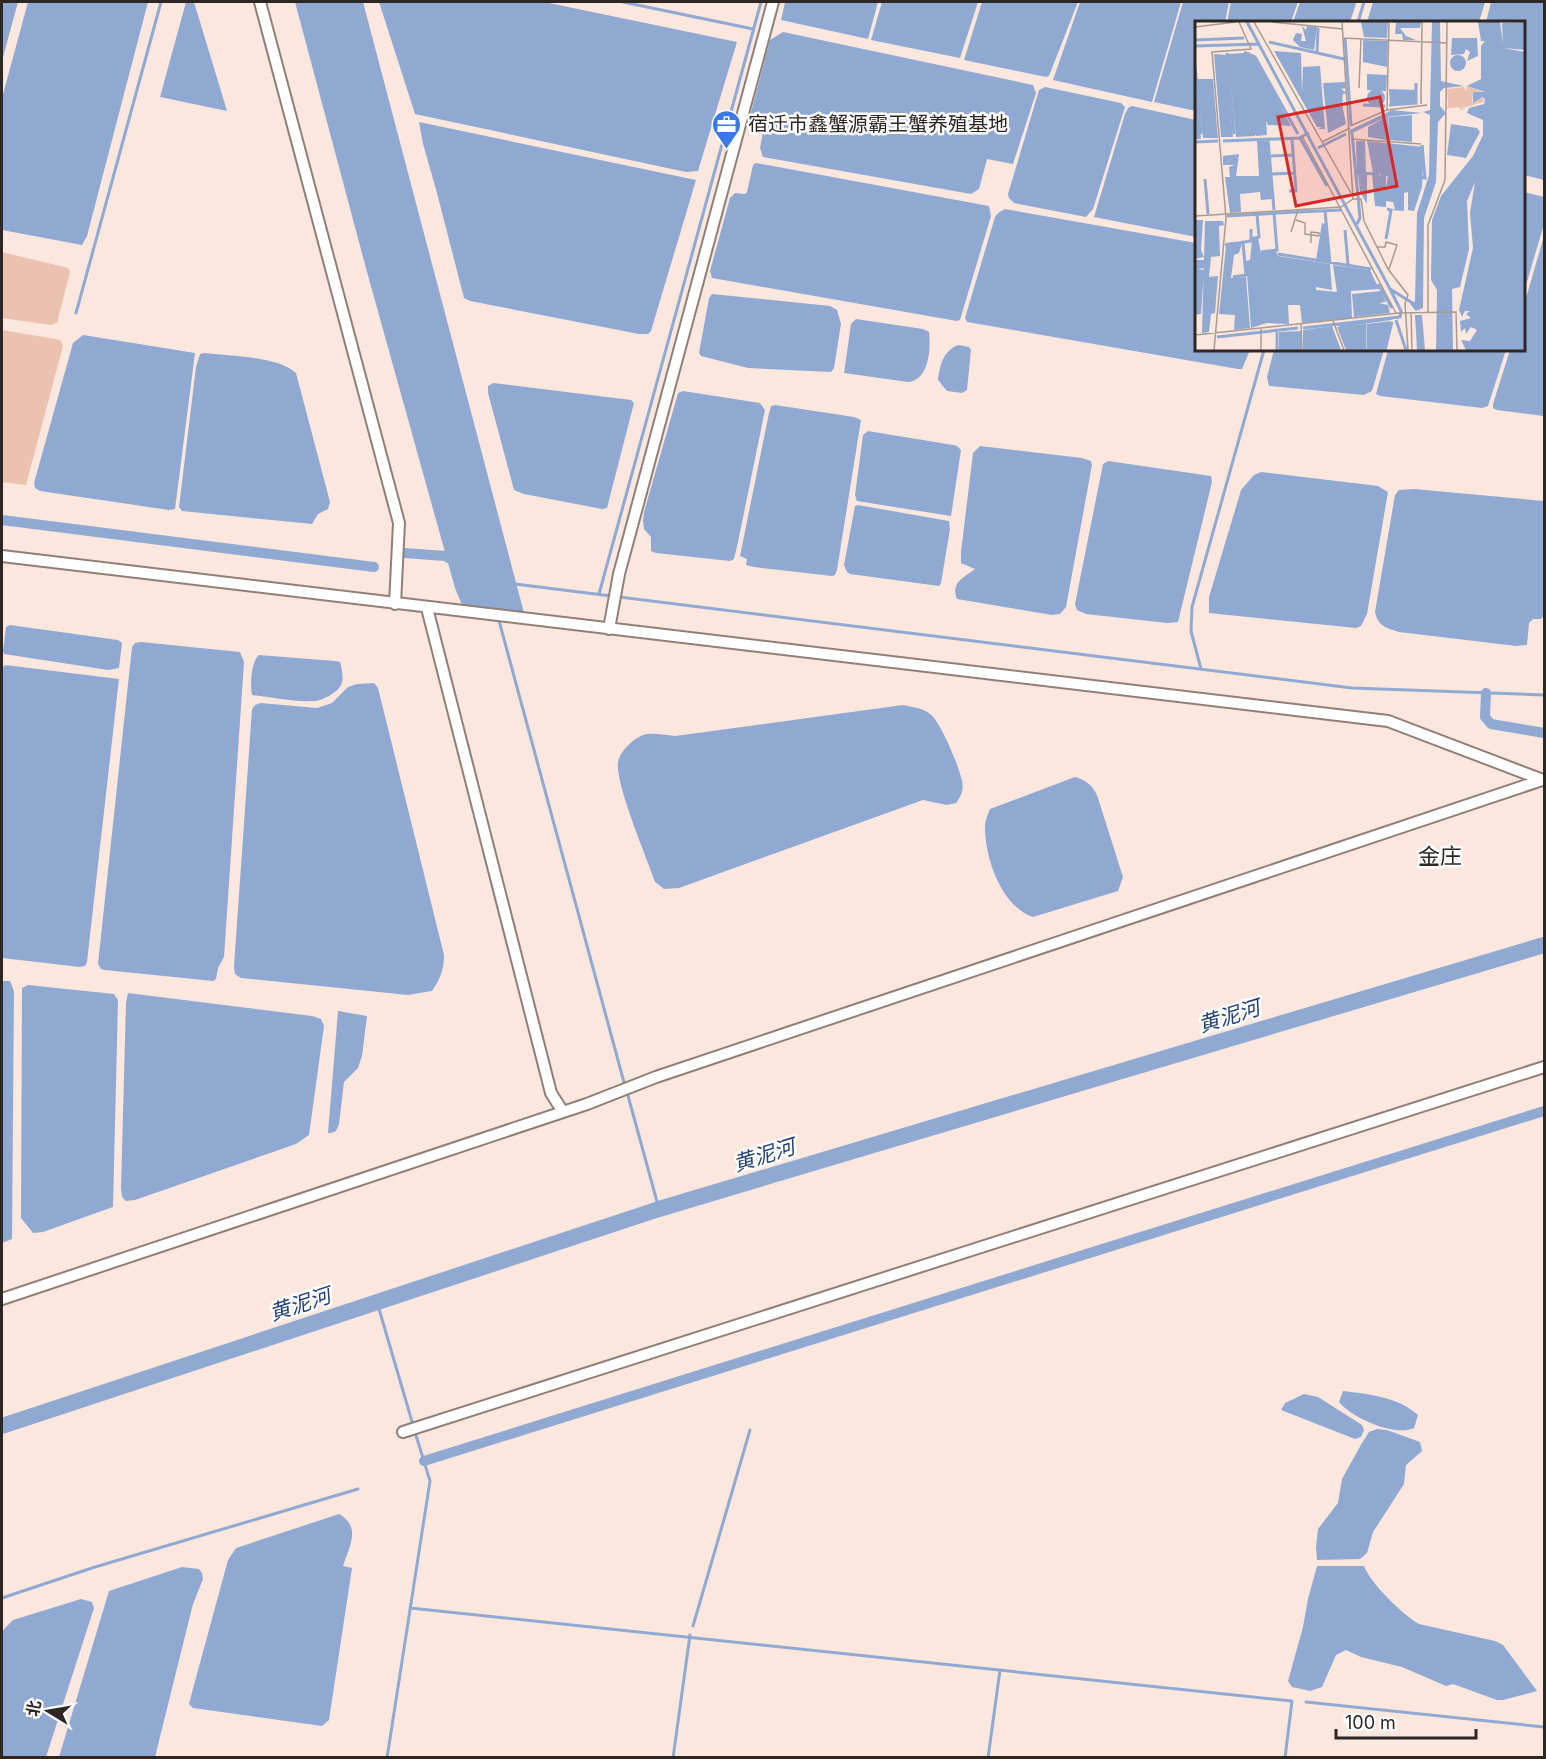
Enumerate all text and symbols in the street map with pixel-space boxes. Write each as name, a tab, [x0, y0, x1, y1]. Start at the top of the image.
inset map	[1195, 21, 1525, 351]
office icon: 宿迁市鑫蟹源霸王蟹养殖基地	[711, 108, 743, 150]
place label: 宿迁市鑫蟹源霸王蟹养殖基地	[748, 112, 1008, 136]
district label: 金庄	[1418, 843, 1462, 869]
water label: 黄泥河	[1195, 994, 1267, 1037]
water label: 黄泥河	[730, 1133, 802, 1176]
water label: 黄泥河	[266, 1281, 338, 1326]
north arrow	[18, 1681, 78, 1741]
text: 北	[22, 1698, 45, 1718]
scale bar	[1336, 1702, 1476, 1740]
text: 100 m	[1345, 1712, 1396, 1733]

